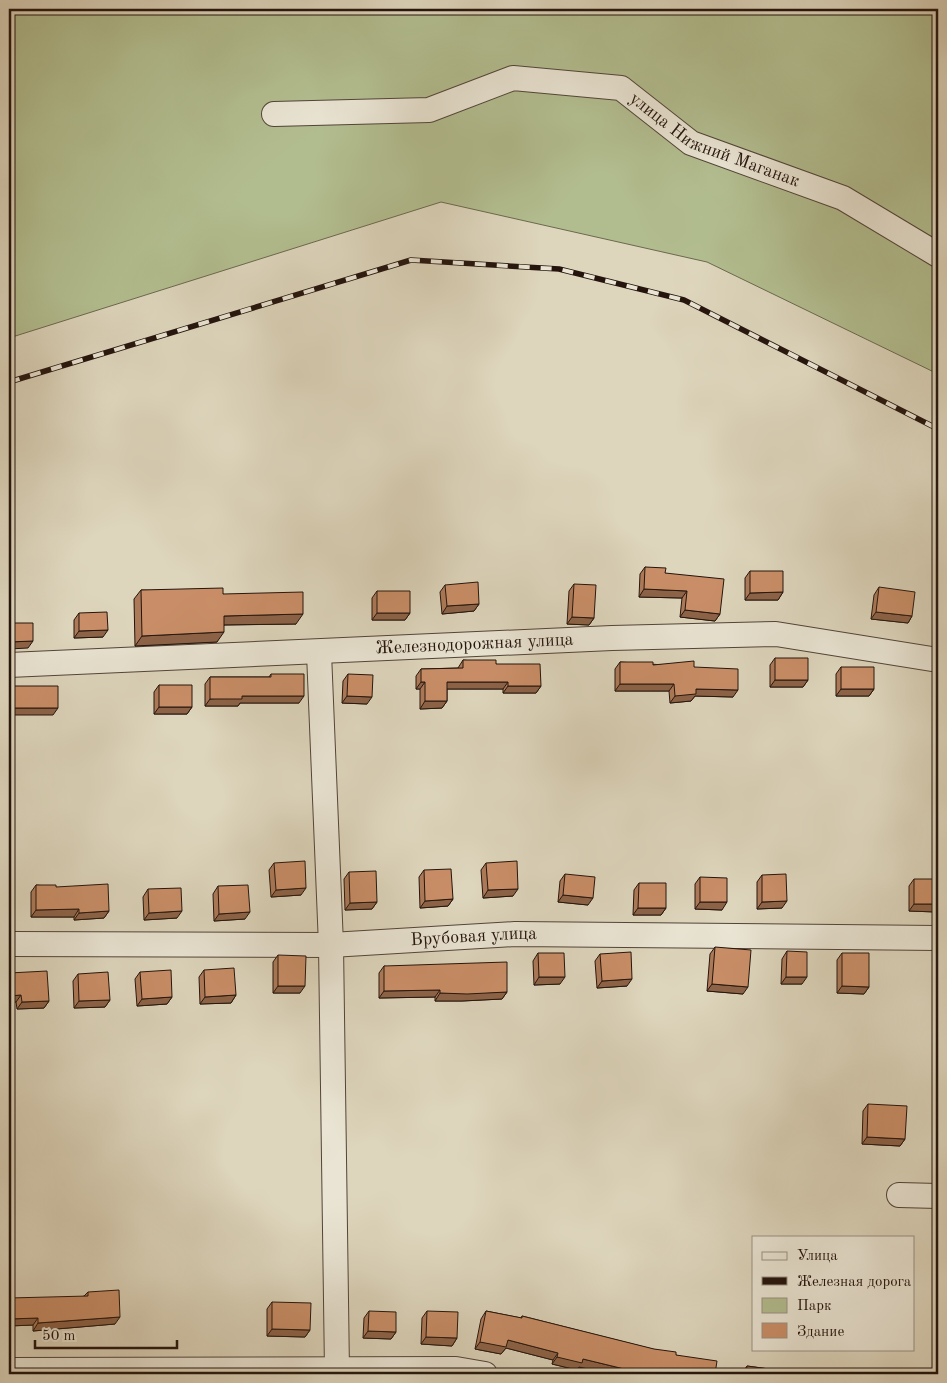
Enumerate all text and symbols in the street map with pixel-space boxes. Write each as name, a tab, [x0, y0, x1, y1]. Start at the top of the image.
street label: улица Нижний Маганак	[626, 89, 802, 190]
street label: Железнодорожная улица	[375, 631, 574, 658]
street label: Врубовая улица	[410, 925, 537, 949]
legend	[752, 1236, 914, 1350]
text: Улица	[797, 1249, 838, 1264]
text: Железная дорога	[797, 1275, 912, 1290]
text: Парк	[797, 1299, 832, 1314]
scale bar	[35, 1318, 178, 1350]
text: Здание	[797, 1325, 844, 1340]
text: 50 m	[42, 1329, 76, 1344]

